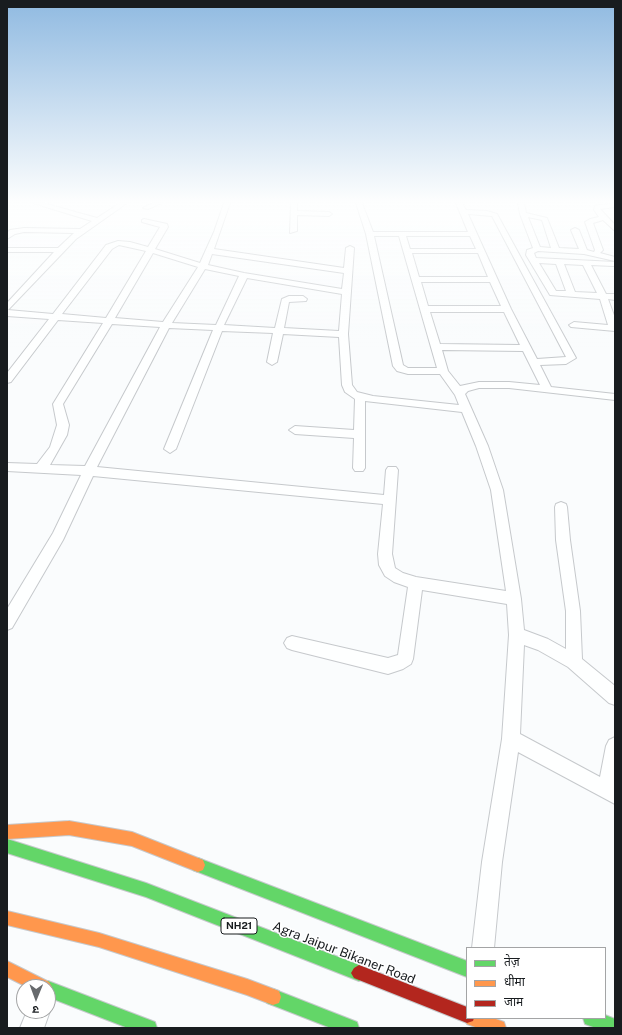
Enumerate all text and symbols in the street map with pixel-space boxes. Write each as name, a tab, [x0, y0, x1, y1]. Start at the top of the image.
road number: NH21	[221, 918, 257, 934]
street label: Agra Jaipur Bikaner Road	[270, 919, 418, 987]
legend	[466, 947, 606, 1019]
text: तेज़	[504, 955, 520, 969]
text: धीमा	[504, 975, 525, 989]
north arrow	[16, 979, 56, 1019]
text: जाम	[504, 995, 523, 1009]
text: उ	[32, 1004, 39, 1016]

